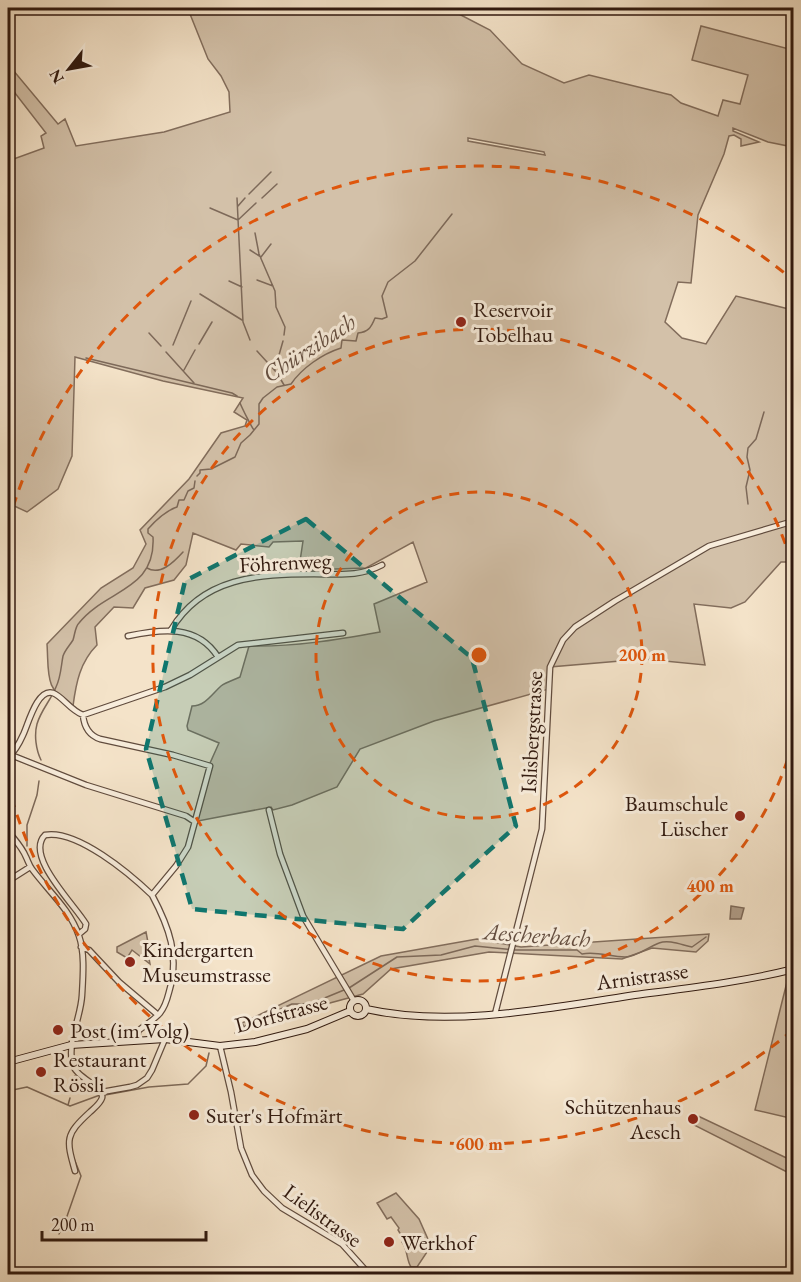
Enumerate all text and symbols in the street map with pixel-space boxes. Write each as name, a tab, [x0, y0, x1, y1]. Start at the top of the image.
north arrow	[39, 39, 99, 99]
text: N	[44, 65, 69, 87]
place label: Reservoir Tobelhau	[473, 295, 554, 349]
water label: Chürzibach	[256, 306, 362, 389]
marker: Reservoir Tobelhau	[454, 315, 468, 329]
street label: Föhrenweg	[238, 546, 332, 579]
text: 200 m	[618, 643, 666, 666]
centre of rings	[469, 645, 489, 665]
street label: Islisbergstrasse	[514, 670, 549, 794]
place label: Baumschule Lüscher	[625, 789, 729, 843]
marker: Baumschule Lüscher	[733, 809, 747, 823]
text: 400 m	[686, 874, 734, 897]
water label: Aescherbach	[481, 915, 592, 954]
place label: Kindergarten Museumstrasse	[142, 935, 271, 989]
marker: Kindergarten Museumstrasse	[123, 955, 137, 969]
street label: Arnistrasse	[593, 956, 690, 997]
street label: Dorfstrasse	[232, 987, 331, 1040]
place label: Post (im Volg)	[70, 1016, 189, 1045]
marker: Post (im Volg)	[51, 1023, 65, 1037]
place label: Restaurant Rössli	[53, 1045, 146, 1099]
marker: Restaurant Rössli	[34, 1065, 48, 1079]
place label: Schützenhaus Aesch	[565, 1092, 681, 1146]
place label: Suter's Hofmärt	[206, 1101, 343, 1130]
marker: Suter's Hofmärt	[187, 1108, 201, 1122]
marker: Schützenhaus Aesch	[686, 1112, 700, 1126]
text: 600 m	[455, 1132, 503, 1155]
street label: Lielistrasse	[278, 1177, 368, 1254]
scale bar	[42, 1204, 206, 1242]
text: 200 m	[51, 1213, 95, 1236]
place label: Werkhof	[401, 1228, 477, 1257]
marker: Werkhof	[382, 1235, 396, 1249]

